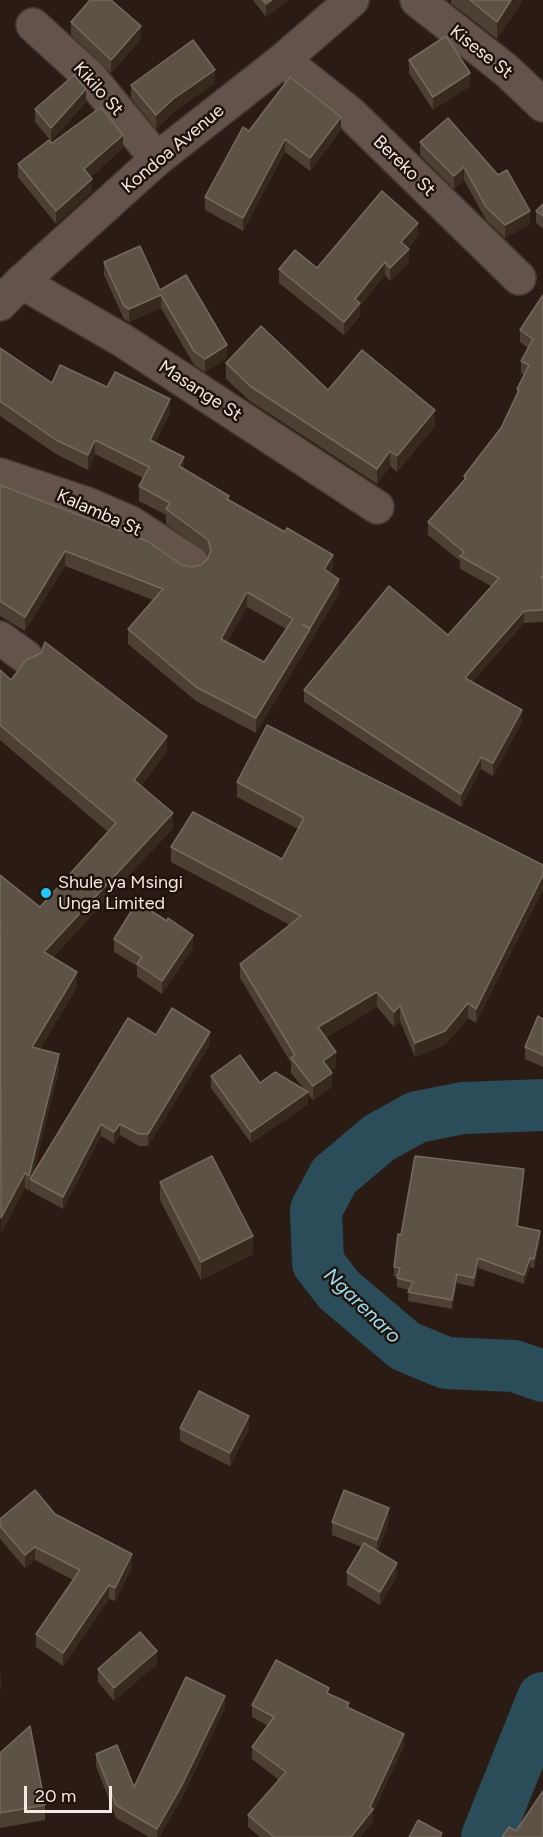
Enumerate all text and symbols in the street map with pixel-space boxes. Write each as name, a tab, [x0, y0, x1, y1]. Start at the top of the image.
street label: Kisese St	[445, 21, 517, 83]
street label: Kikilo St	[68, 58, 128, 120]
street label: Kondoa Avenue	[117, 100, 229, 198]
street label: Bereko St	[368, 131, 440, 201]
street label: Masange St	[154, 356, 246, 426]
street label: Kalamba St	[53, 485, 145, 541]
place label: Shule ya Msingi Unga Limited	[58, 872, 183, 914]
marker: Shule ya Msingi Unga Limited	[39, 886, 53, 900]
water label: Ngarenaro	[318, 1263, 406, 1349]
scale bar	[27, 1774, 116, 1812]
text: 20 m	[35, 1785, 76, 1807]

